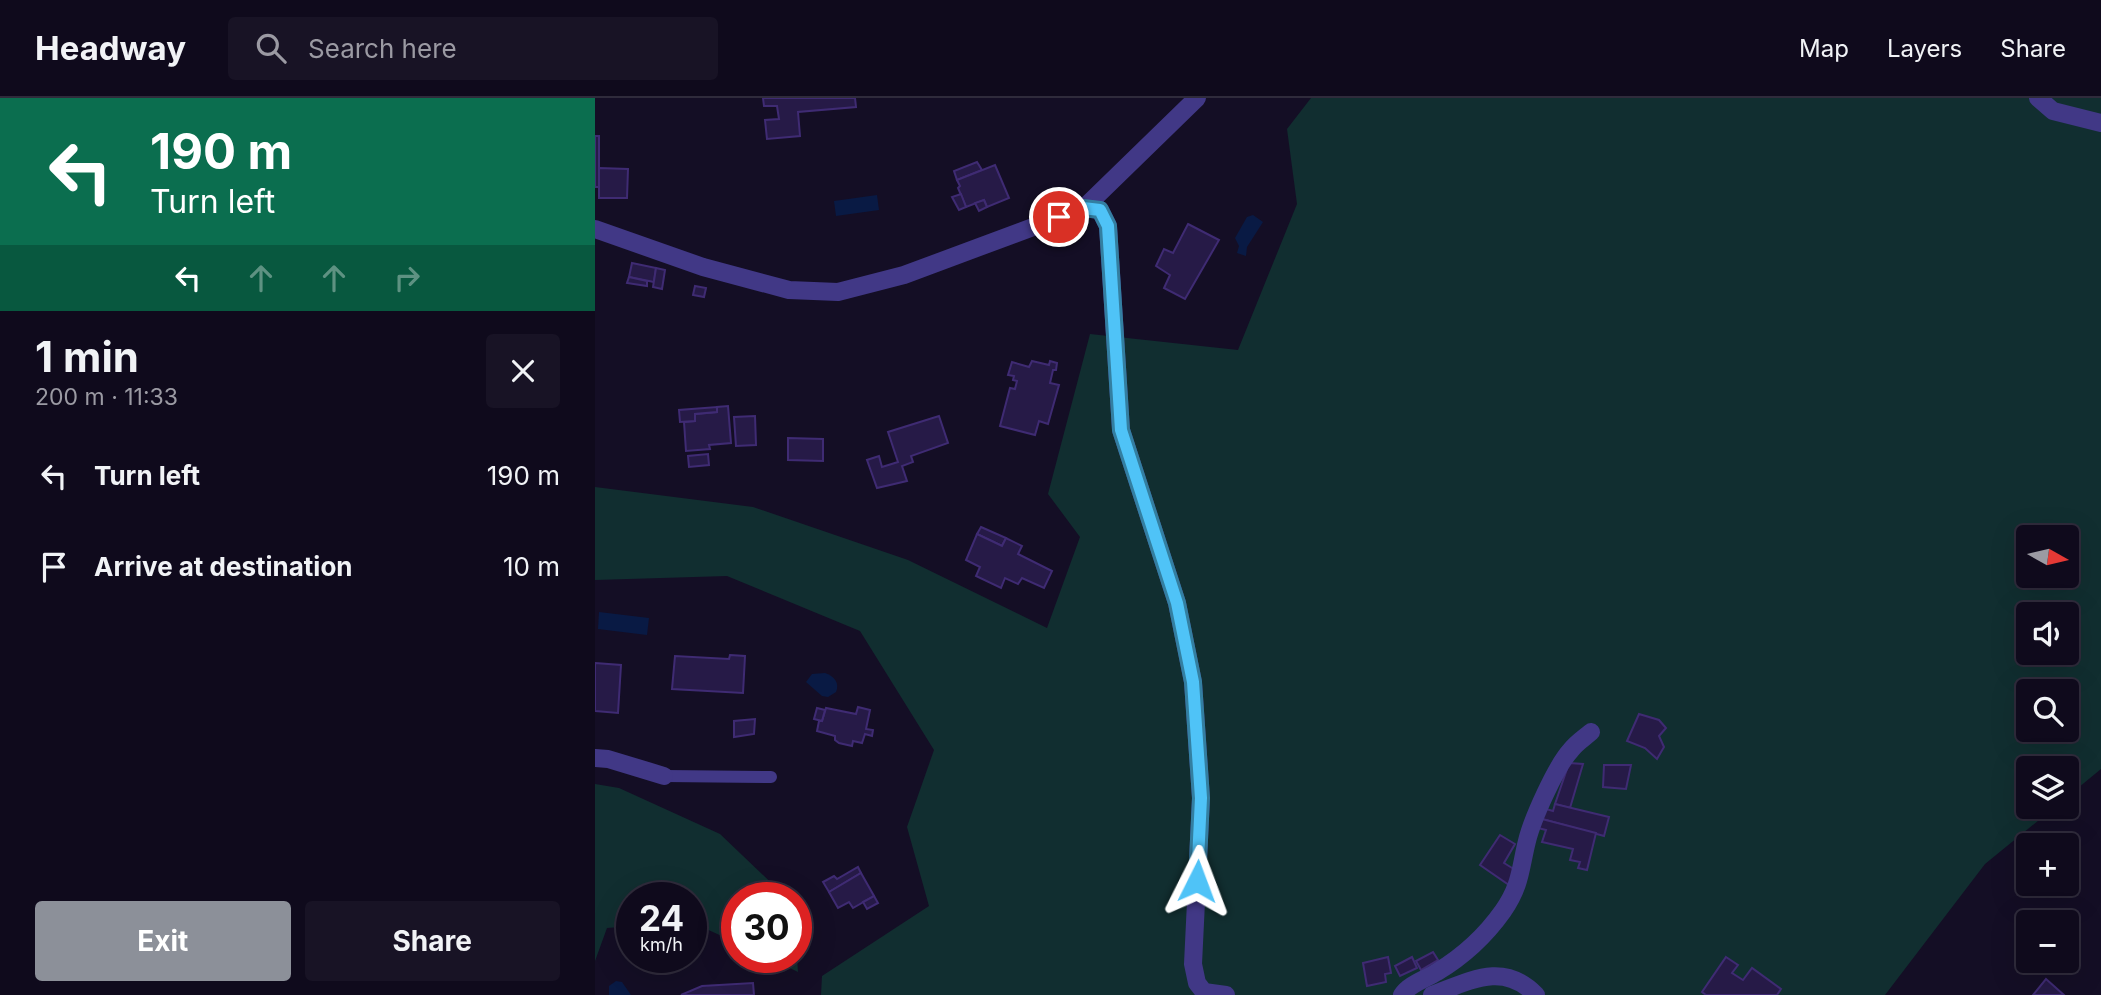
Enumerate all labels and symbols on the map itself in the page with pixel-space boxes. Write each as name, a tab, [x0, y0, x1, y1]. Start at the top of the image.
pin	[1029, 187, 1089, 247]
north arrow	[2016, 525, 2079, 588]
position arrow	[1160, 844, 1234, 918]
speed limit sign: 30	[721, 882, 812, 973]

